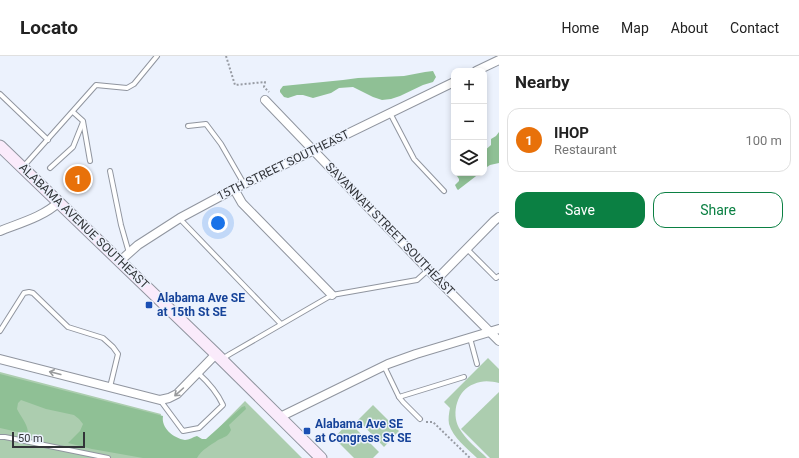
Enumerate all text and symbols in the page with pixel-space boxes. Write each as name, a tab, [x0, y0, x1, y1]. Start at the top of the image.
text: Locato	[20, 16, 78, 39]
text: Home	[561, 20, 599, 36]
text: Map	[621, 20, 649, 36]
text: About	[671, 20, 708, 36]
text: Contact	[730, 20, 779, 36]
map controls	[451, 68, 487, 176]
button: +	[451, 68, 487, 104]
text: Nearby	[515, 72, 570, 92]
button: −	[451, 104, 487, 140]
text: IHOP	[554, 124, 589, 142]
street label: 15TH STREET SOUTHEAST	[215, 127, 351, 203]
text: 1	[525, 133, 533, 148]
text: 100 m	[745, 133, 782, 148]
button: layers	[451, 140, 487, 176]
text: Restaurant	[554, 142, 617, 157]
street label: ALABAMA AVENUE SOUTHEAST	[16, 160, 152, 292]
street label: SAVANNAH STREET SOUTHEAST	[323, 160, 457, 298]
pin: 1	[65, 164, 91, 194]
button: Save	[515, 192, 645, 228]
button: Share	[653, 192, 783, 228]
your location	[208, 213, 228, 233]
place label: Alabama Ave SE at 15th St SE	[157, 291, 245, 319]
marker: Alabama Ave SE at 15th St SE	[144, 300, 154, 310]
one-way arrow	[48, 368, 61, 376]
one-way arrow	[173, 387, 184, 396]
place label: Alabama Ave SE at Congress St SE	[315, 417, 412, 445]
marker: Alabama Ave SE at Congress St SE	[302, 426, 312, 436]
scale bar	[12, 430, 85, 449]
text: 50 m	[18, 432, 43, 445]

